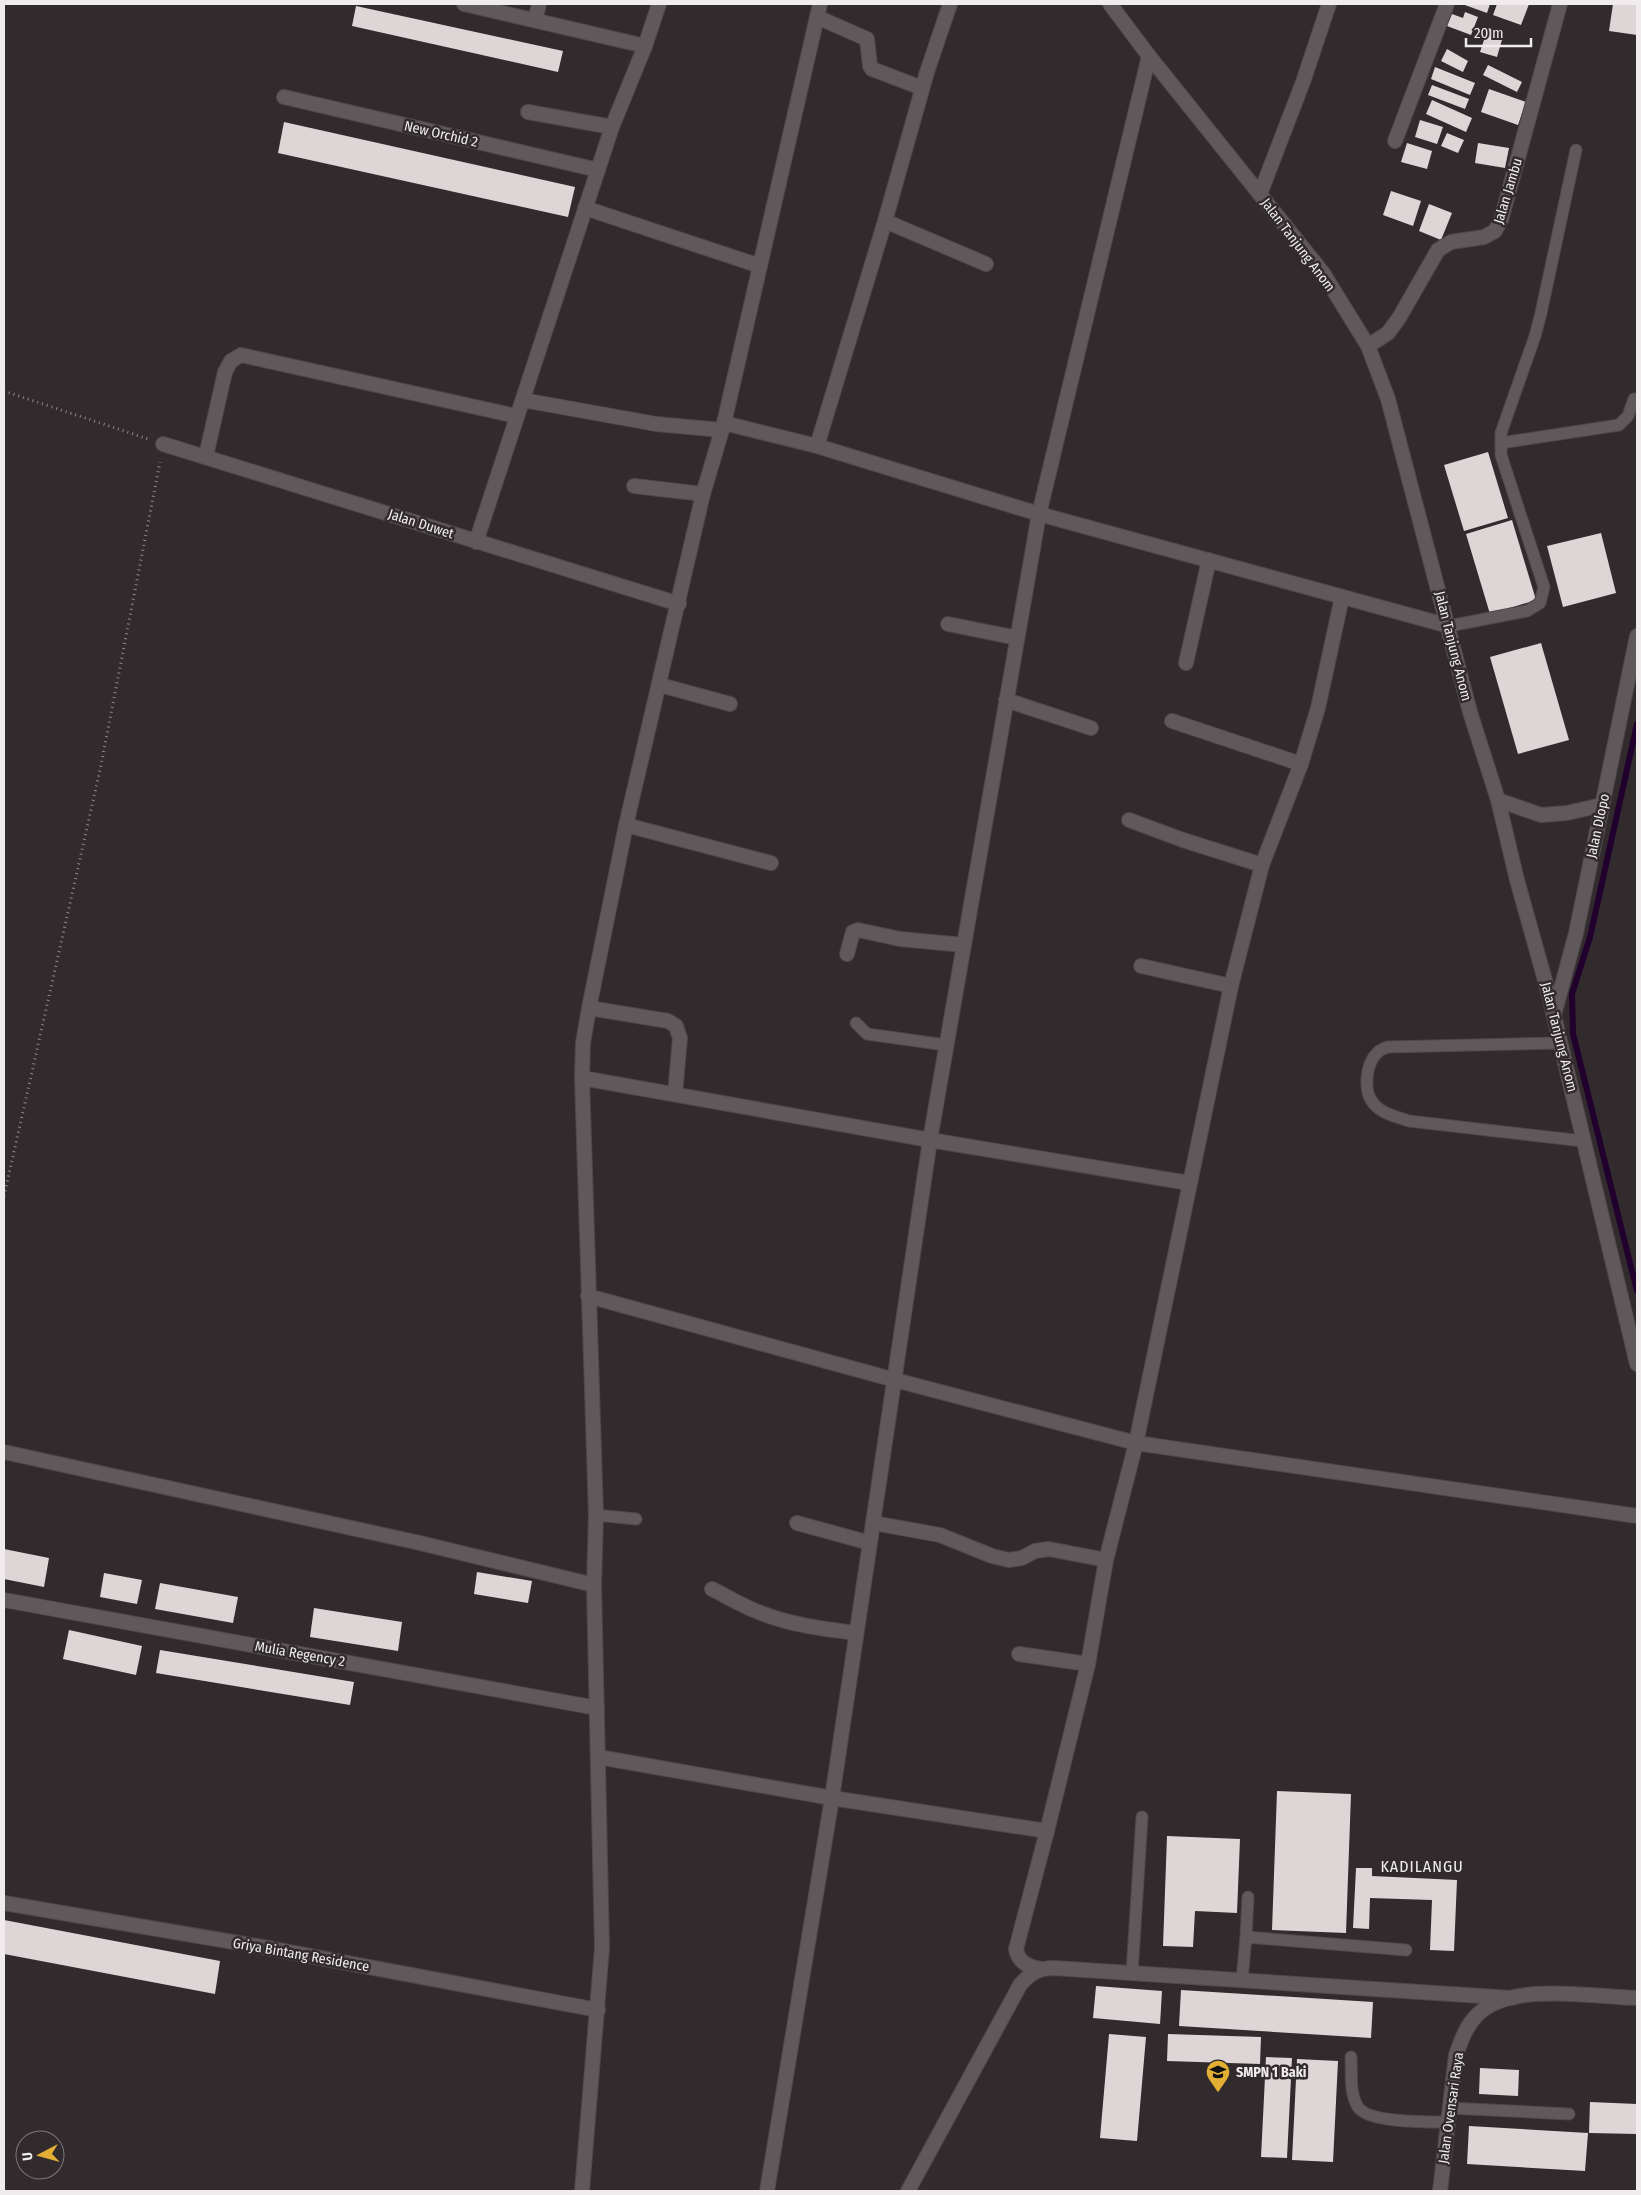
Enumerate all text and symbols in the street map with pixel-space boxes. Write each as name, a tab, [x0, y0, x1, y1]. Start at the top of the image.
scale bar	[1466, 15, 1531, 47]
text: 20 m	[1474, 24, 1504, 42]
street label: New Orchid 2	[403, 117, 479, 151]
street label: Jalan Jambu	[1490, 156, 1526, 226]
street label: Jalan Tanjung Anom	[1257, 195, 1339, 295]
street label: Jalan Duwet	[386, 505, 456, 543]
street label: Jalan Tanjung Anom	[1431, 589, 1475, 703]
street label: Jalan Dlopo	[1583, 792, 1613, 860]
street label: Jalan Tanjung Anom	[1537, 980, 1581, 1094]
street label: Mulia Regency 2	[254, 1638, 346, 1670]
district label: KADILANGU	[1380, 1857, 1464, 1876]
street label: Griya Bintang Residence	[232, 1935, 371, 1975]
street label: Jalan Ovensari Raya	[1435, 2051, 1467, 2165]
school or university icon: SMPN 1 Baki	[1205, 2059, 1231, 2093]
place label: SMPN 1 Baki	[1236, 2064, 1307, 2081]
north arrow	[15, 2130, 65, 2180]
text: U	[19, 2151, 36, 2161]

